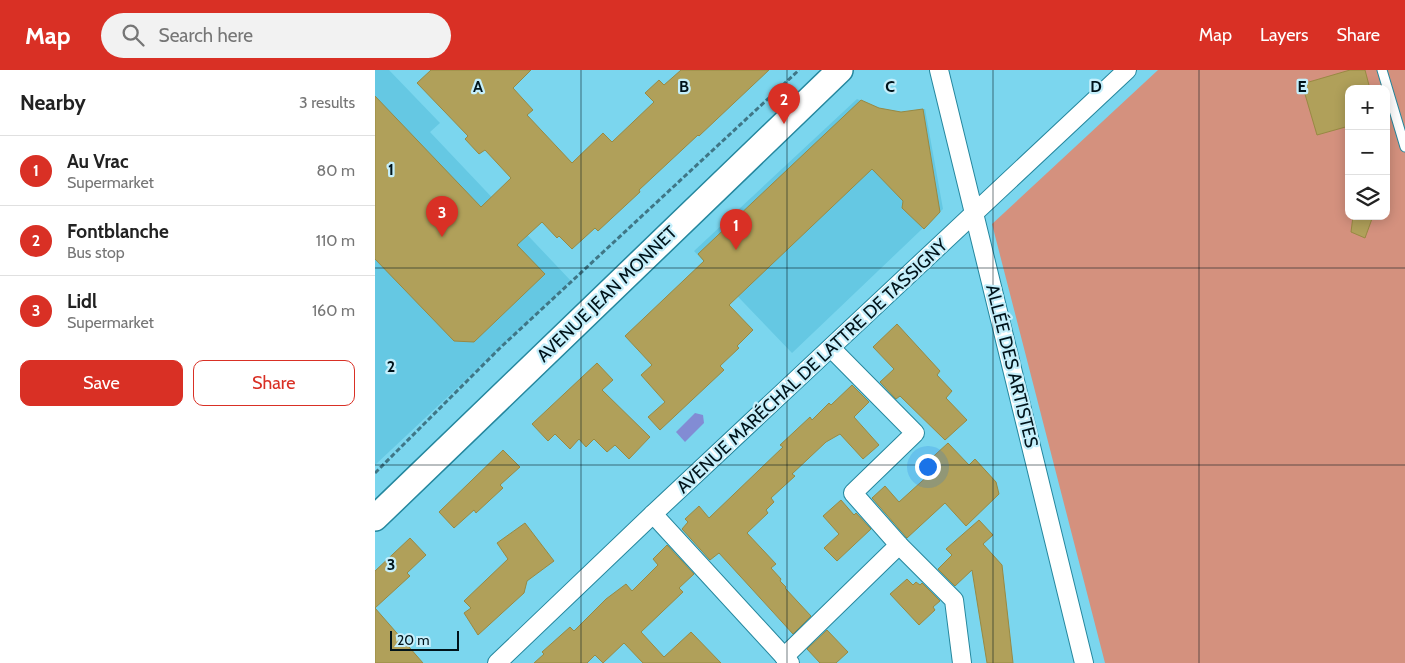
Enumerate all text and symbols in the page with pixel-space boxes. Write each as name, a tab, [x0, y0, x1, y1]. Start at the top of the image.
search box	[101, 13, 451, 58]
text: Map	[25, 21, 71, 50]
icon: search	[119, 21, 147, 49]
text: Search here	[159, 24, 253, 47]
text: Map	[1199, 24, 1232, 46]
text: Layers	[1260, 24, 1309, 46]
text: Share	[1337, 24, 1380, 46]
text: A	[473, 77, 483, 96]
text: B	[679, 77, 689, 96]
text: C	[885, 77, 895, 96]
text: D	[1090, 77, 1102, 96]
text: E	[1297, 77, 1307, 96]
pin: 2	[768, 83, 800, 124]
map controls	[1345, 85, 1390, 220]
button: +	[1345, 85, 1390, 130]
text: Nearby	[20, 90, 86, 115]
text: 3 results	[299, 93, 355, 112]
button: −	[1345, 130, 1390, 175]
text: Au Vrac	[67, 150, 129, 173]
text: 1	[388, 160, 394, 179]
text: 1	[33, 161, 39, 180]
text: 80 m	[317, 161, 355, 180]
text: Supermarket	[67, 173, 154, 192]
button: layers	[1345, 175, 1390, 220]
pin: 3	[426, 196, 458, 237]
pin: 1	[720, 209, 752, 250]
text: Fontblanche	[67, 220, 169, 243]
street label: AVENUE JEAN MONNET	[532, 221, 682, 367]
text: 2	[32, 231, 40, 250]
text: 110 m	[316, 231, 355, 250]
street label: AVENUE MARÉCHAL DE LATTRE DE TASSIGNY	[672, 234, 953, 498]
text: Bus stop	[67, 243, 125, 262]
street label: ALLÉE DES ARTISTES	[981, 282, 1043, 450]
text: Lidl	[67, 290, 97, 313]
text: 3	[32, 301, 40, 320]
text: 160 m	[312, 301, 355, 320]
text: Supermarket	[67, 313, 154, 332]
text: 2	[387, 357, 395, 376]
button: Save	[20, 360, 183, 406]
button: Share	[193, 360, 355, 406]
your location	[915, 454, 941, 480]
text: 3	[387, 555, 395, 574]
scale bar	[390, 628, 459, 651]
text: 20 m	[397, 631, 430, 649]

